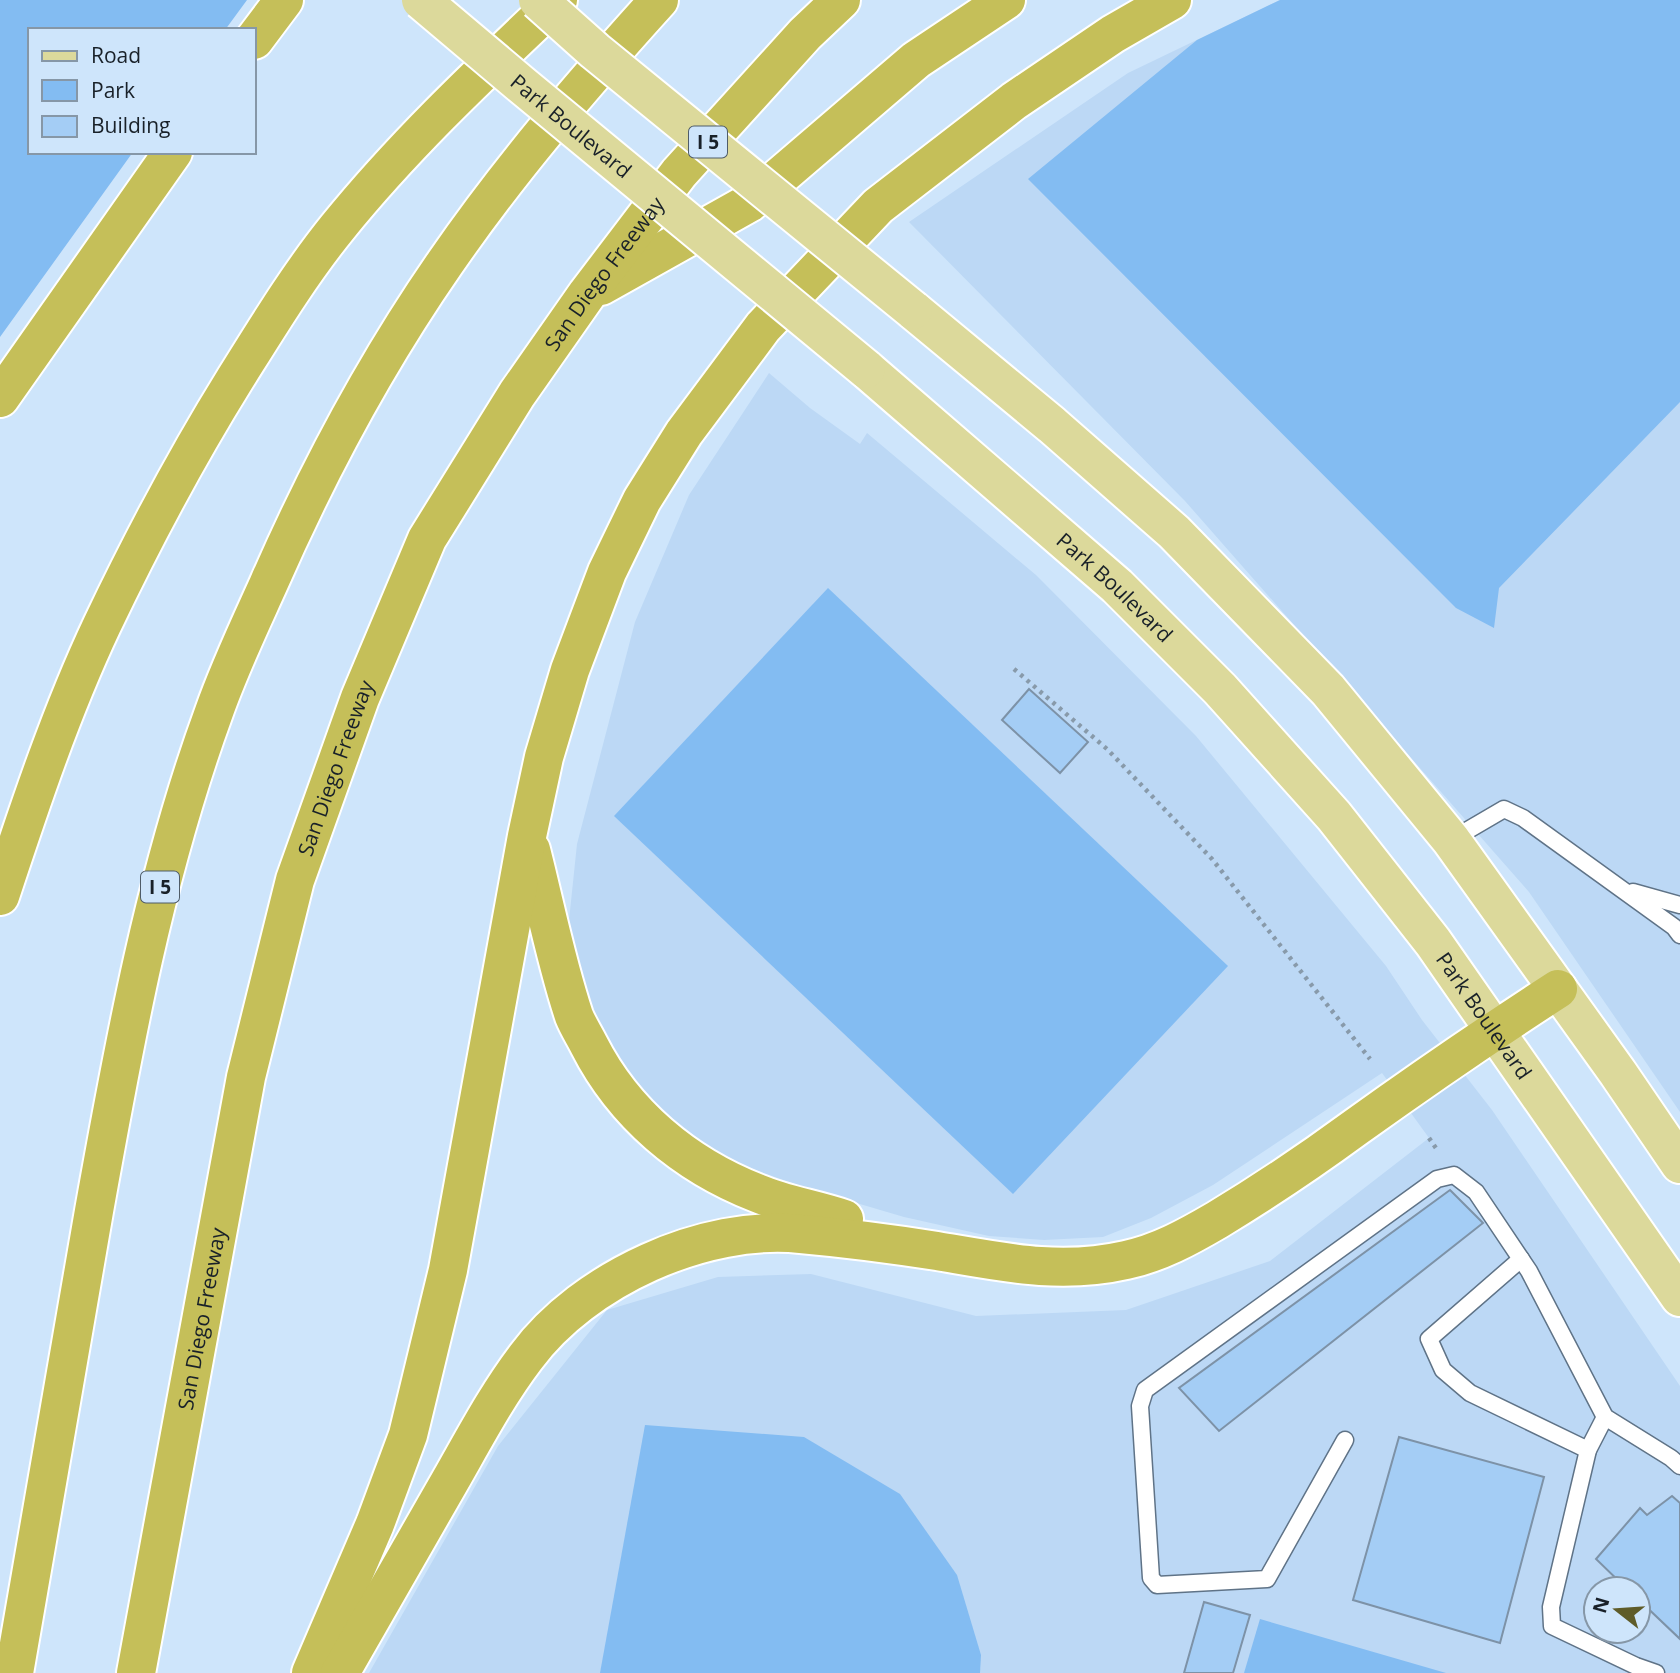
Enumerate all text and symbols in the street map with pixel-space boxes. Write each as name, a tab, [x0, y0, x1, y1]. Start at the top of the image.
legend	[28, 28, 256, 154]
text: Road	[91, 41, 141, 69]
street label: Park Boulevard	[505, 68, 638, 184]
text: Park	[91, 76, 135, 104]
text: Building	[91, 111, 170, 139]
road number: I 5	[689, 126, 727, 158]
street label: San Diego Freeway	[538, 191, 670, 356]
street label: Park Boulevard	[1051, 526, 1179, 648]
street label: San Diego Freeway	[291, 675, 380, 860]
road number: I 5	[141, 872, 179, 902]
street label: Park Boulevard	[1430, 946, 1538, 1085]
street label: San Diego Freeway	[171, 1225, 232, 1412]
north arrow	[1582, 1575, 1652, 1645]
text: N	[1586, 1594, 1615, 1616]

